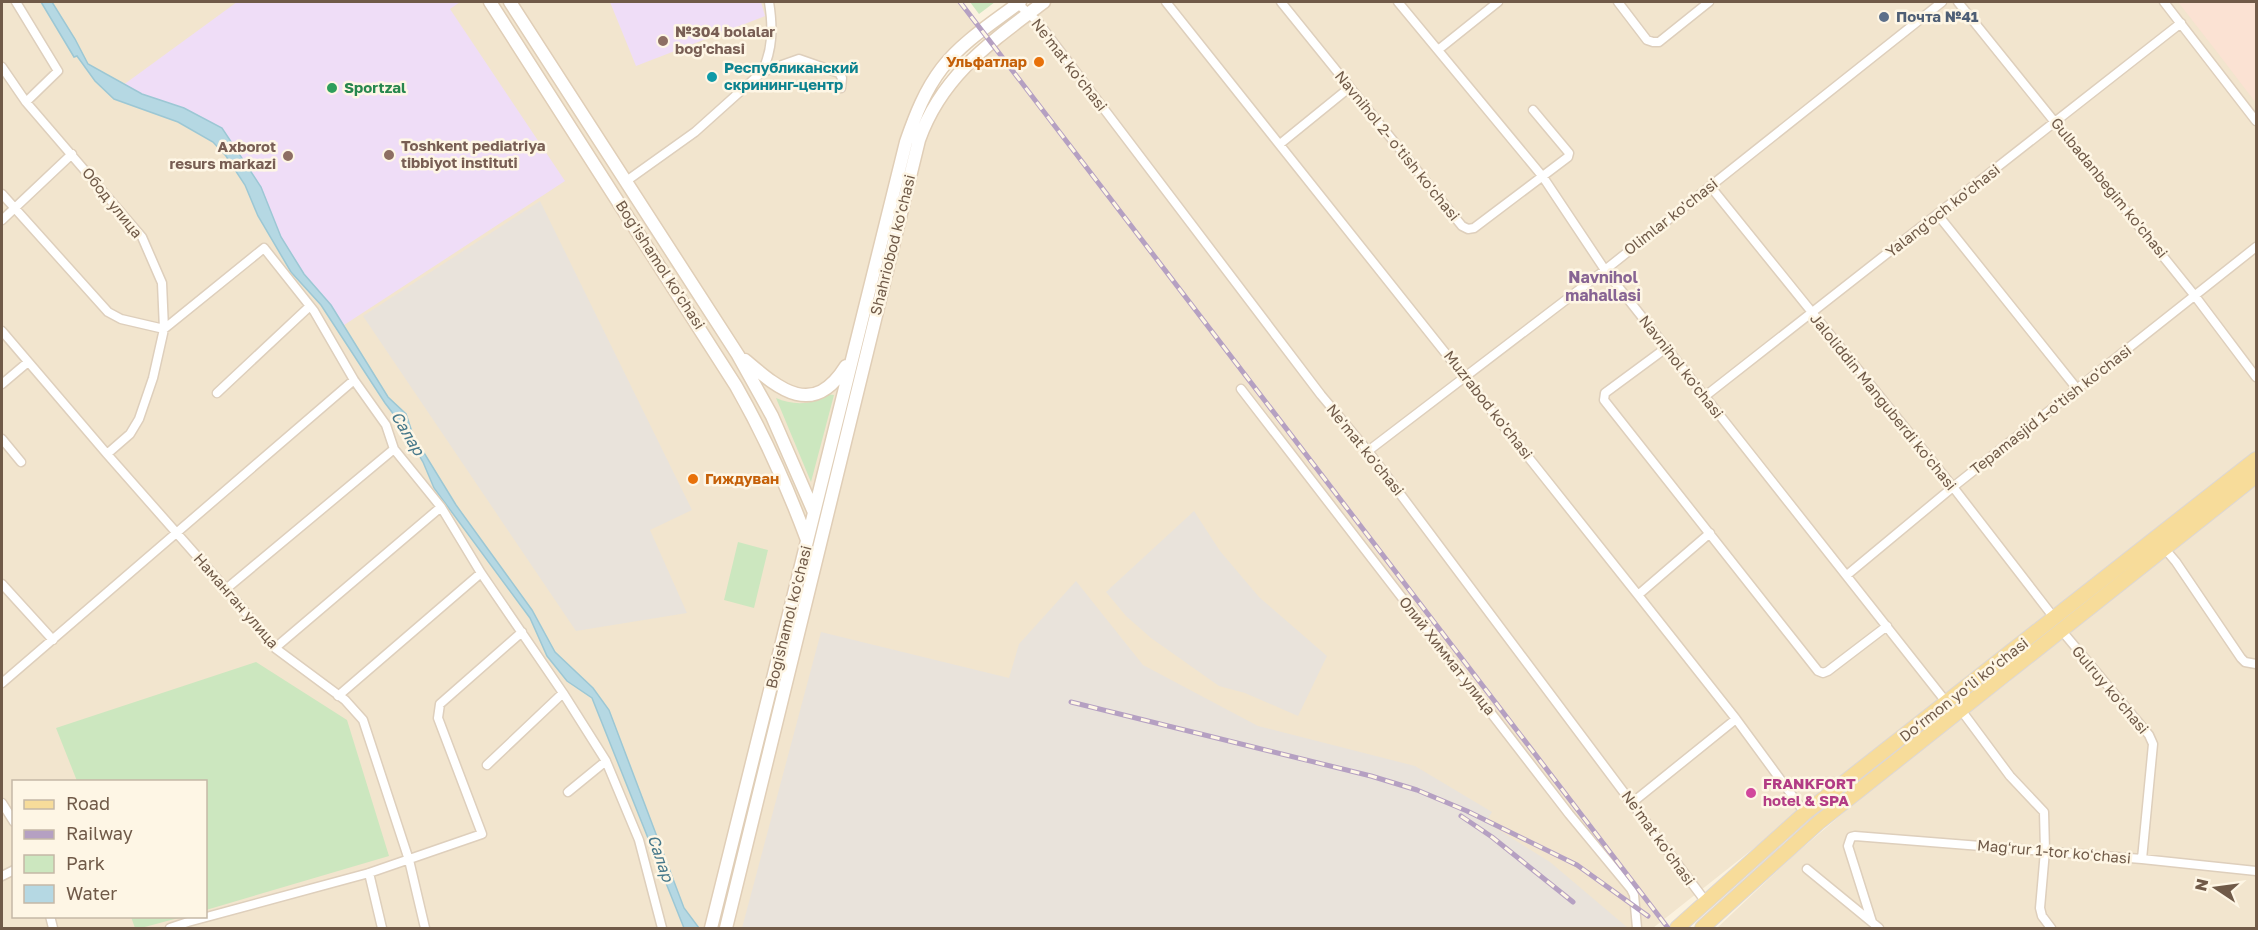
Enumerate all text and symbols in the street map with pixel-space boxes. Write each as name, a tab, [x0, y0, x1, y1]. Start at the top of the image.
place label: Почта №41	[1896, 7, 1979, 25]
marker: Почта №41	[1877, 10, 1891, 24]
street label: Ne'mat ko'chasi	[1028, 14, 1112, 114]
place label: №304 bolalar bog'chasi	[675, 22, 775, 57]
marker: №304 bolalar bog'chasi	[656, 34, 670, 48]
place label: Ульфатлар	[946, 52, 1027, 70]
marker: Ульфатлар	[1032, 55, 1046, 69]
place label: Республиканский скрининг-центр	[724, 58, 858, 93]
street label: Navnihol 2- o'tish ko'chasi	[1332, 67, 1464, 224]
marker: Республиканский скрининг-центр	[705, 70, 719, 84]
place label: Sportzal	[344, 78, 406, 96]
marker: Sportzal	[325, 81, 339, 95]
street label: Gulbadanbegim ko'chasi	[2048, 114, 2172, 261]
place label: Toshkent pediatriya tibbiyot instituti	[401, 136, 546, 171]
place label: Axborot resurs markazi	[170, 137, 276, 172]
marker: Toshkent pediatriya tibbiyot instituti	[382, 148, 396, 162]
marker: Axborot resurs markazi	[281, 149, 295, 163]
street label: Yalang'och ko'chasi	[1882, 160, 2003, 260]
street label: Обод улица	[79, 163, 147, 241]
street label: Shahriobod ko'chasi	[866, 172, 918, 317]
street label: Olimlar ko'chasi	[1620, 174, 1721, 258]
street label: Bog'ishamol ko'chasi	[612, 197, 709, 332]
district label: Navnihol mahallasi	[1565, 267, 1641, 305]
street label: Jaloliddin Manguberdi ko'chasi	[1807, 309, 1961, 493]
street label: Navnihol ko'chasi	[1636, 311, 1728, 422]
street label: Tepamasjid 1-o'tish ko'chasi	[1966, 341, 2135, 478]
street label: Muzrabod ko'chasi	[1441, 346, 1537, 462]
street label: Ne'mat ko'chasi	[1323, 400, 1408, 499]
water label: Салар	[387, 407, 430, 460]
place label: Гиждуван	[705, 469, 779, 487]
marker: Гиждуван	[686, 472, 700, 486]
street label: Bogishamol ko'chasi	[762, 543, 815, 690]
street label: Наманган улица	[191, 549, 283, 652]
street label: Олий Химмат улица	[1396, 593, 1500, 718]
street label: Do‘rmon yo‘li ko‘chasi	[1895, 633, 2031, 745]
street label: Gulruy ko'chasi	[2069, 642, 2153, 737]
place label: FRANKFORT hotel & SPA	[1763, 774, 1856, 809]
legend	[12, 780, 207, 918]
marker: FRANKFORT hotel & SPA	[1744, 786, 1758, 800]
street label: Ne'mat ko'chasi	[1618, 787, 1699, 888]
text: Road	[66, 792, 110, 814]
text: Railway	[66, 822, 133, 844]
water label: Салар	[644, 832, 679, 885]
street label: Magʻrur 1-tor koʻchasi	[1976, 835, 2132, 867]
text: Park	[66, 852, 105, 874]
north arrow	[2186, 858, 2246, 918]
text: N	[2190, 876, 2212, 893]
text: Water	[66, 882, 117, 904]

